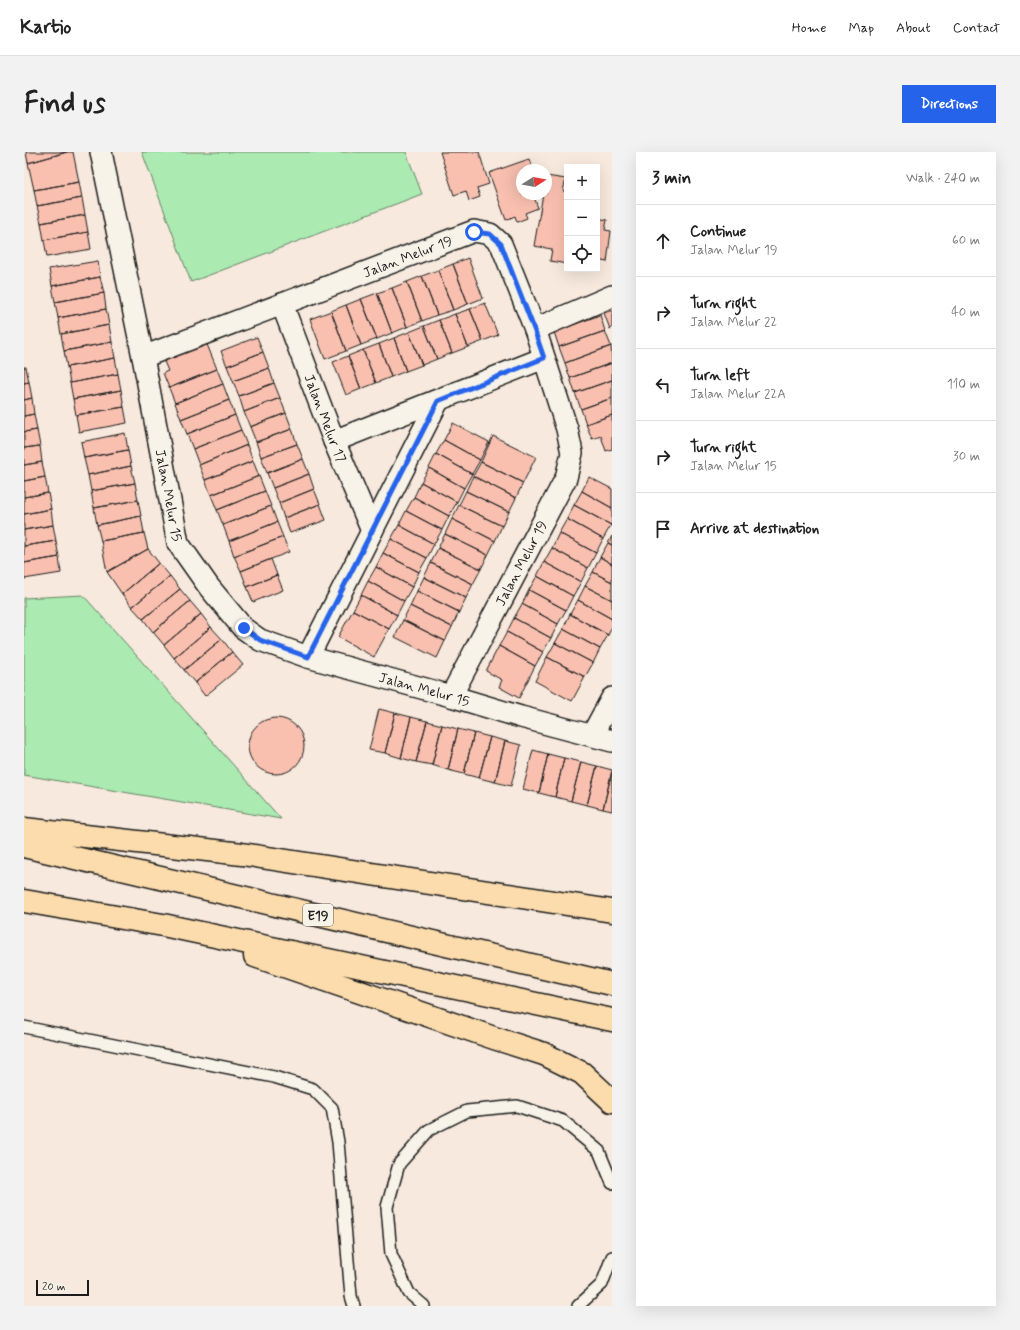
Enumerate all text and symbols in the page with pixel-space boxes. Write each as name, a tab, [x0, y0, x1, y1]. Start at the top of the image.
text: Kartio	[20, 15, 71, 40]
text: Home	[792, 19, 826, 37]
text: Map	[848, 19, 874, 37]
text: About	[896, 19, 931, 37]
text: Contact	[953, 19, 1000, 37]
button: Directions	[902, 85, 996, 123]
text: Find us	[24, 86, 105, 123]
north arrow	[516, 164, 552, 200]
map controls	[564, 164, 600, 272]
button: +	[564, 164, 600, 200]
text: 3 min	[652, 167, 691, 189]
text: Walk · 240 m	[906, 170, 980, 187]
button: −	[564, 200, 600, 236]
text: Continue	[690, 222, 746, 242]
route start	[465, 223, 483, 241]
icon: ahead	[652, 230, 674, 252]
street label: Jalan Melur 19	[361, 232, 455, 282]
text: 60 m	[952, 232, 980, 249]
button: locate	[564, 236, 600, 272]
text: Jalan Melur 19	[690, 242, 777, 259]
text: Turn right	[690, 294, 757, 314]
icon: right	[652, 302, 674, 324]
text: 40 m	[951, 304, 980, 321]
text: Jalan Melur 22	[690, 314, 777, 331]
text: Turn left	[690, 366, 750, 386]
street label: Jalan Melur 17	[299, 372, 350, 465]
icon: left	[652, 374, 674, 396]
text: 110 m	[947, 376, 980, 393]
text: Jalan Melur 22A	[690, 386, 786, 403]
text: Turn right	[690, 438, 757, 458]
icon: right	[652, 446, 674, 468]
street label: Jalan Melur 15	[151, 448, 186, 543]
text: 30 m	[953, 448, 980, 465]
text: Jalan Melur 15	[690, 458, 777, 475]
street label: Jalan Melur 19	[492, 518, 552, 609]
icon: arrive	[652, 518, 674, 540]
text: Arrive at destination	[690, 519, 819, 539]
route end	[235, 619, 253, 637]
street label: Jalan Melur 15	[377, 669, 472, 711]
road number: E19	[303, 904, 333, 926]
scale bar	[36, 1278, 89, 1297]
text: 20 m	[42, 1280, 65, 1294]

